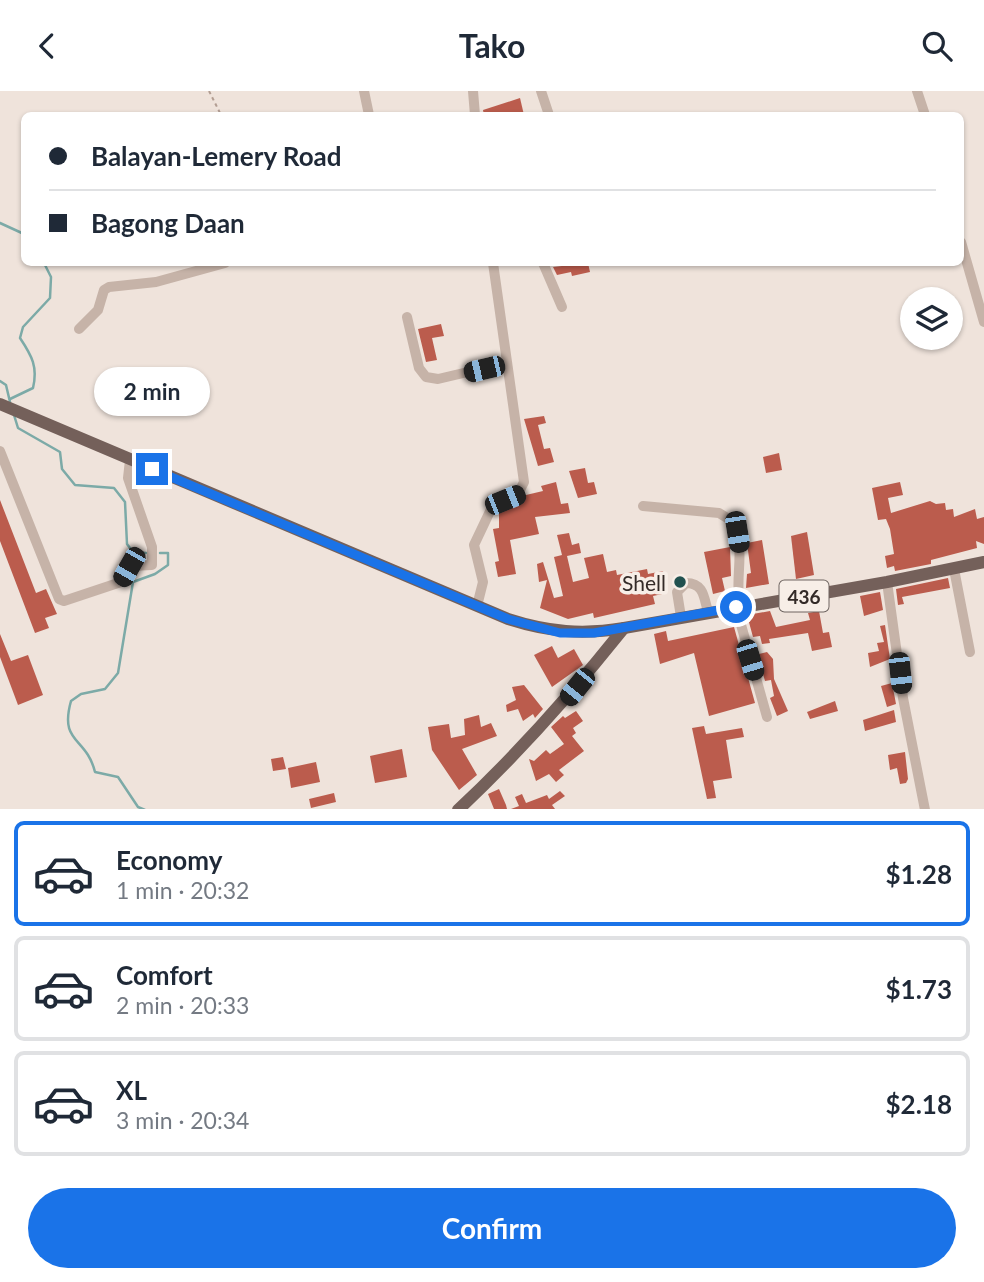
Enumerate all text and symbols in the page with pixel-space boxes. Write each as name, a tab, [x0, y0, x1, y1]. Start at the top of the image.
text: Tako	[459, 26, 525, 65]
icon: back	[28, 27, 66, 65]
icon: search	[918, 27, 956, 65]
text: Balayan-Lemery Road	[91, 140, 342, 172]
text: Bagong Daan	[91, 207, 245, 239]
map controls	[900, 287, 963, 350]
button: layers	[900, 287, 963, 350]
car	[462, 354, 507, 384]
callout: 2 min	[94, 367, 210, 417]
text: 2 min	[123, 377, 181, 405]
route end	[136, 453, 168, 485]
car	[482, 482, 529, 518]
car	[724, 510, 751, 554]
car	[110, 544, 149, 590]
place label: Shell	[622, 570, 666, 595]
marker: Shell	[672, 574, 688, 590]
road number: 436	[780, 581, 828, 611]
route start	[720, 591, 752, 623]
car	[734, 637, 767, 683]
car	[888, 651, 913, 695]
car	[556, 664, 599, 710]
icon: car	[32, 842, 95, 905]
text: Economy	[116, 844, 222, 876]
text: $1.28	[886, 858, 952, 890]
text: 1 min · 20:32	[116, 876, 249, 904]
icon: car	[32, 957, 95, 1020]
text: Comfort	[116, 959, 213, 991]
text: $1.73	[886, 973, 952, 1005]
text: 2 min · 20:33	[116, 991, 249, 1019]
icon: car	[32, 1072, 95, 1135]
text: XL	[116, 1074, 147, 1106]
text: $2.18	[886, 1088, 952, 1120]
text: 3 min · 20:34	[116, 1106, 249, 1134]
button: Confirm	[28, 1188, 956, 1268]

